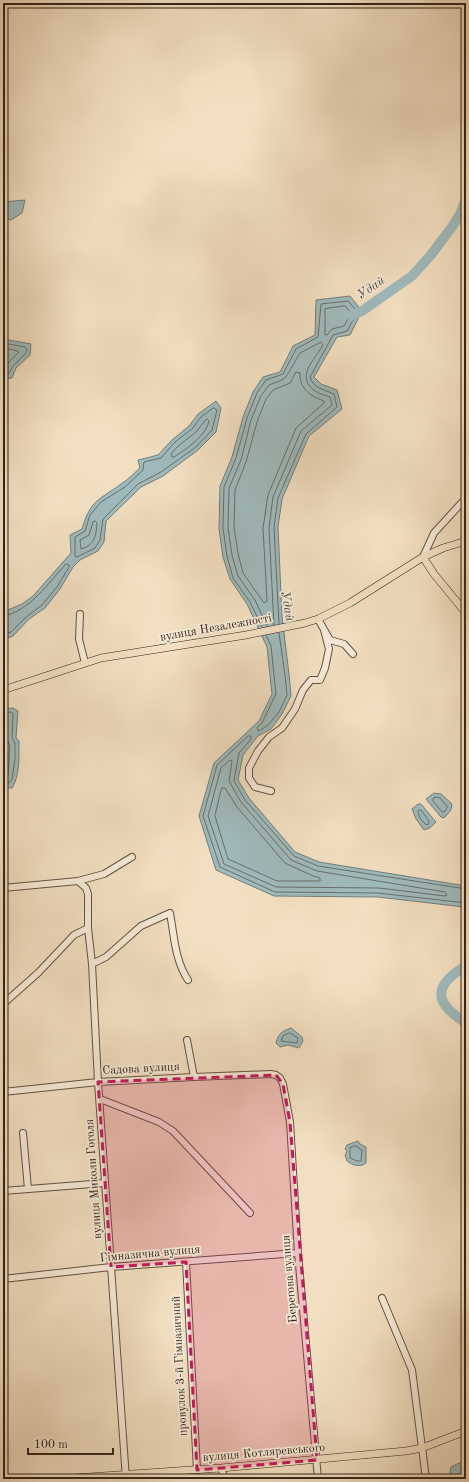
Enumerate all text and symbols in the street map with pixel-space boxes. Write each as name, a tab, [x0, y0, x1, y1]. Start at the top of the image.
water label: Удай	[355, 273, 388, 302]
water label: Удай	[278, 590, 296, 623]
street label: вулиця Незалежності	[159, 611, 273, 644]
street label: Садова вулиця	[102, 1061, 180, 1077]
street label: вулиця Миколи Гоголя	[84, 1119, 104, 1239]
street label: Берегова вулиця	[280, 1235, 300, 1323]
street label: Гімназична вулиця	[99, 1243, 201, 1264]
street label: провулок 3-й Гімназичний	[169, 1296, 190, 1436]
scale bar	[28, 1430, 113, 1456]
text: 100 m	[34, 1439, 68, 1451]
street label: вулиця Котляревського	[202, 1442, 326, 1464]

